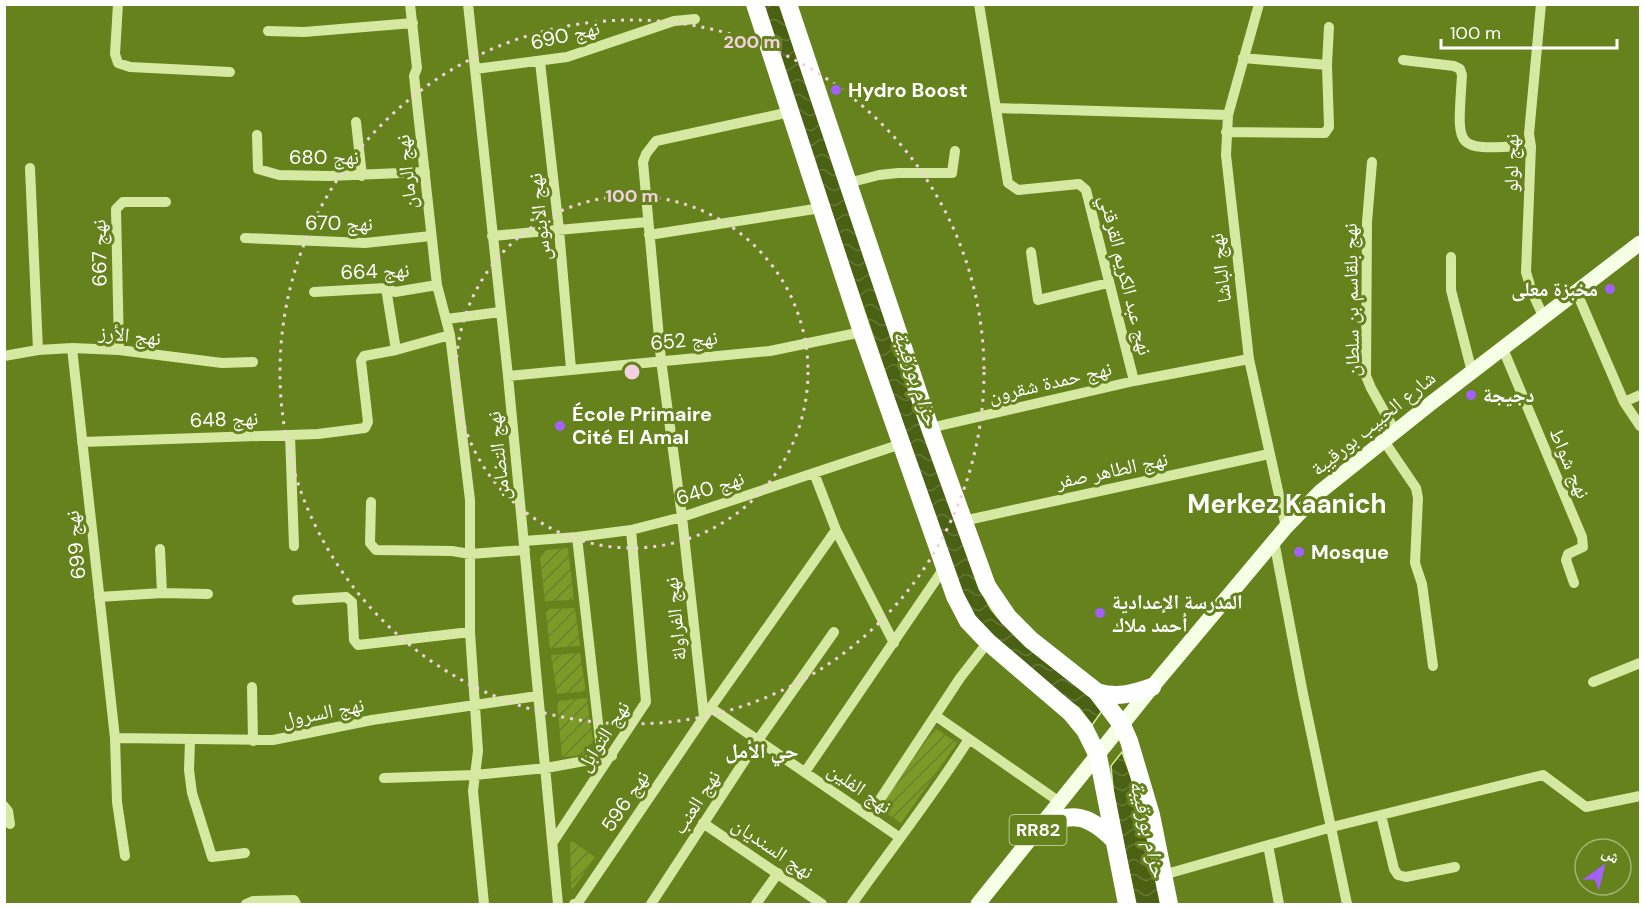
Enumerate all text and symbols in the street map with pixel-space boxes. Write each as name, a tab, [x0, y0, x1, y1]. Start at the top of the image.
scale bar	[1441, 12, 1616, 50]
street label: نهج 690	[528, 14, 602, 56]
text: 100 m	[1450, 21, 1501, 45]
text: 200 m	[724, 30, 780, 54]
place label: Hydro Boost	[848, 77, 968, 103]
marker: Hydro Boost	[829, 83, 843, 97]
street label: نهج الرمان	[389, 133, 423, 211]
street label: نهج لولو	[1497, 133, 1525, 193]
street label: نهج 680	[289, 144, 359, 170]
street label: نهج الأبنوس	[521, 172, 557, 262]
text: 100 m	[605, 184, 659, 208]
street label: نهج عبد الكريم القرقني	[1091, 192, 1158, 359]
street label: نهج 670	[305, 209, 373, 237]
street label: نهج 667	[85, 219, 113, 287]
street label: نهج بلقاسم بن سلطان	[1337, 223, 1366, 377]
street label: نهج الباشا	[1203, 232, 1237, 304]
street label: نهج 664	[340, 257, 410, 285]
place label: مخبزة معلى	[1511, 276, 1598, 302]
marker: مخبزة معلى	[1603, 282, 1617, 296]
street label: نهج الأرز	[97, 319, 162, 351]
street label: نهج 652	[649, 324, 719, 356]
water label: حزام بورقيبة	[887, 327, 946, 430]
street label: نهج حمدة شقرون	[986, 355, 1114, 409]
centre of rings	[622, 362, 642, 382]
street label: شارع الحبيب بورقيبة	[1305, 365, 1441, 481]
place label: دجيجة	[1483, 382, 1534, 408]
marker: دجيجة	[1464, 388, 1478, 402]
place label: École Primaire Cité El Amal	[572, 401, 712, 450]
street label: نهج 648	[189, 405, 259, 433]
street label: نهج التضامن	[480, 410, 516, 502]
marker: École Primaire Cité El Amal	[553, 419, 567, 433]
street label: نهج شواط	[1543, 424, 1597, 502]
street label: نهج الطاهر صفر	[1053, 445, 1170, 495]
street label: نهج 640	[673, 465, 747, 511]
district label: Merkez Kaanich	[1187, 487, 1387, 521]
street label: نهج 699	[58, 509, 92, 581]
place label: Mosque	[1311, 539, 1389, 565]
marker: Mosque	[1292, 545, 1306, 559]
street label: نهج الفراولة	[658, 576, 692, 662]
place label: المدرسة الإعدادية أحمد ملاك	[1112, 589, 1243, 638]
marker: المدرسة الإعدادية أحمد ملاك	[1093, 606, 1107, 620]
street label: نهج السرول	[280, 691, 366, 733]
street label: نهج التوابل	[570, 696, 636, 776]
district label: حي الأمل	[725, 737, 799, 767]
street label: نهج الفلين	[823, 757, 897, 819]
street label: نهج 596	[595, 765, 655, 837]
street label: نهج العنب	[666, 765, 726, 839]
water label: حزام بورقيبة	[1123, 778, 1173, 881]
street label: نهج السنديان	[727, 811, 819, 885]
road number: RR82	[1010, 815, 1066, 845]
north arrow	[1573, 837, 1633, 897]
text: ش	[1598, 842, 1624, 868]

